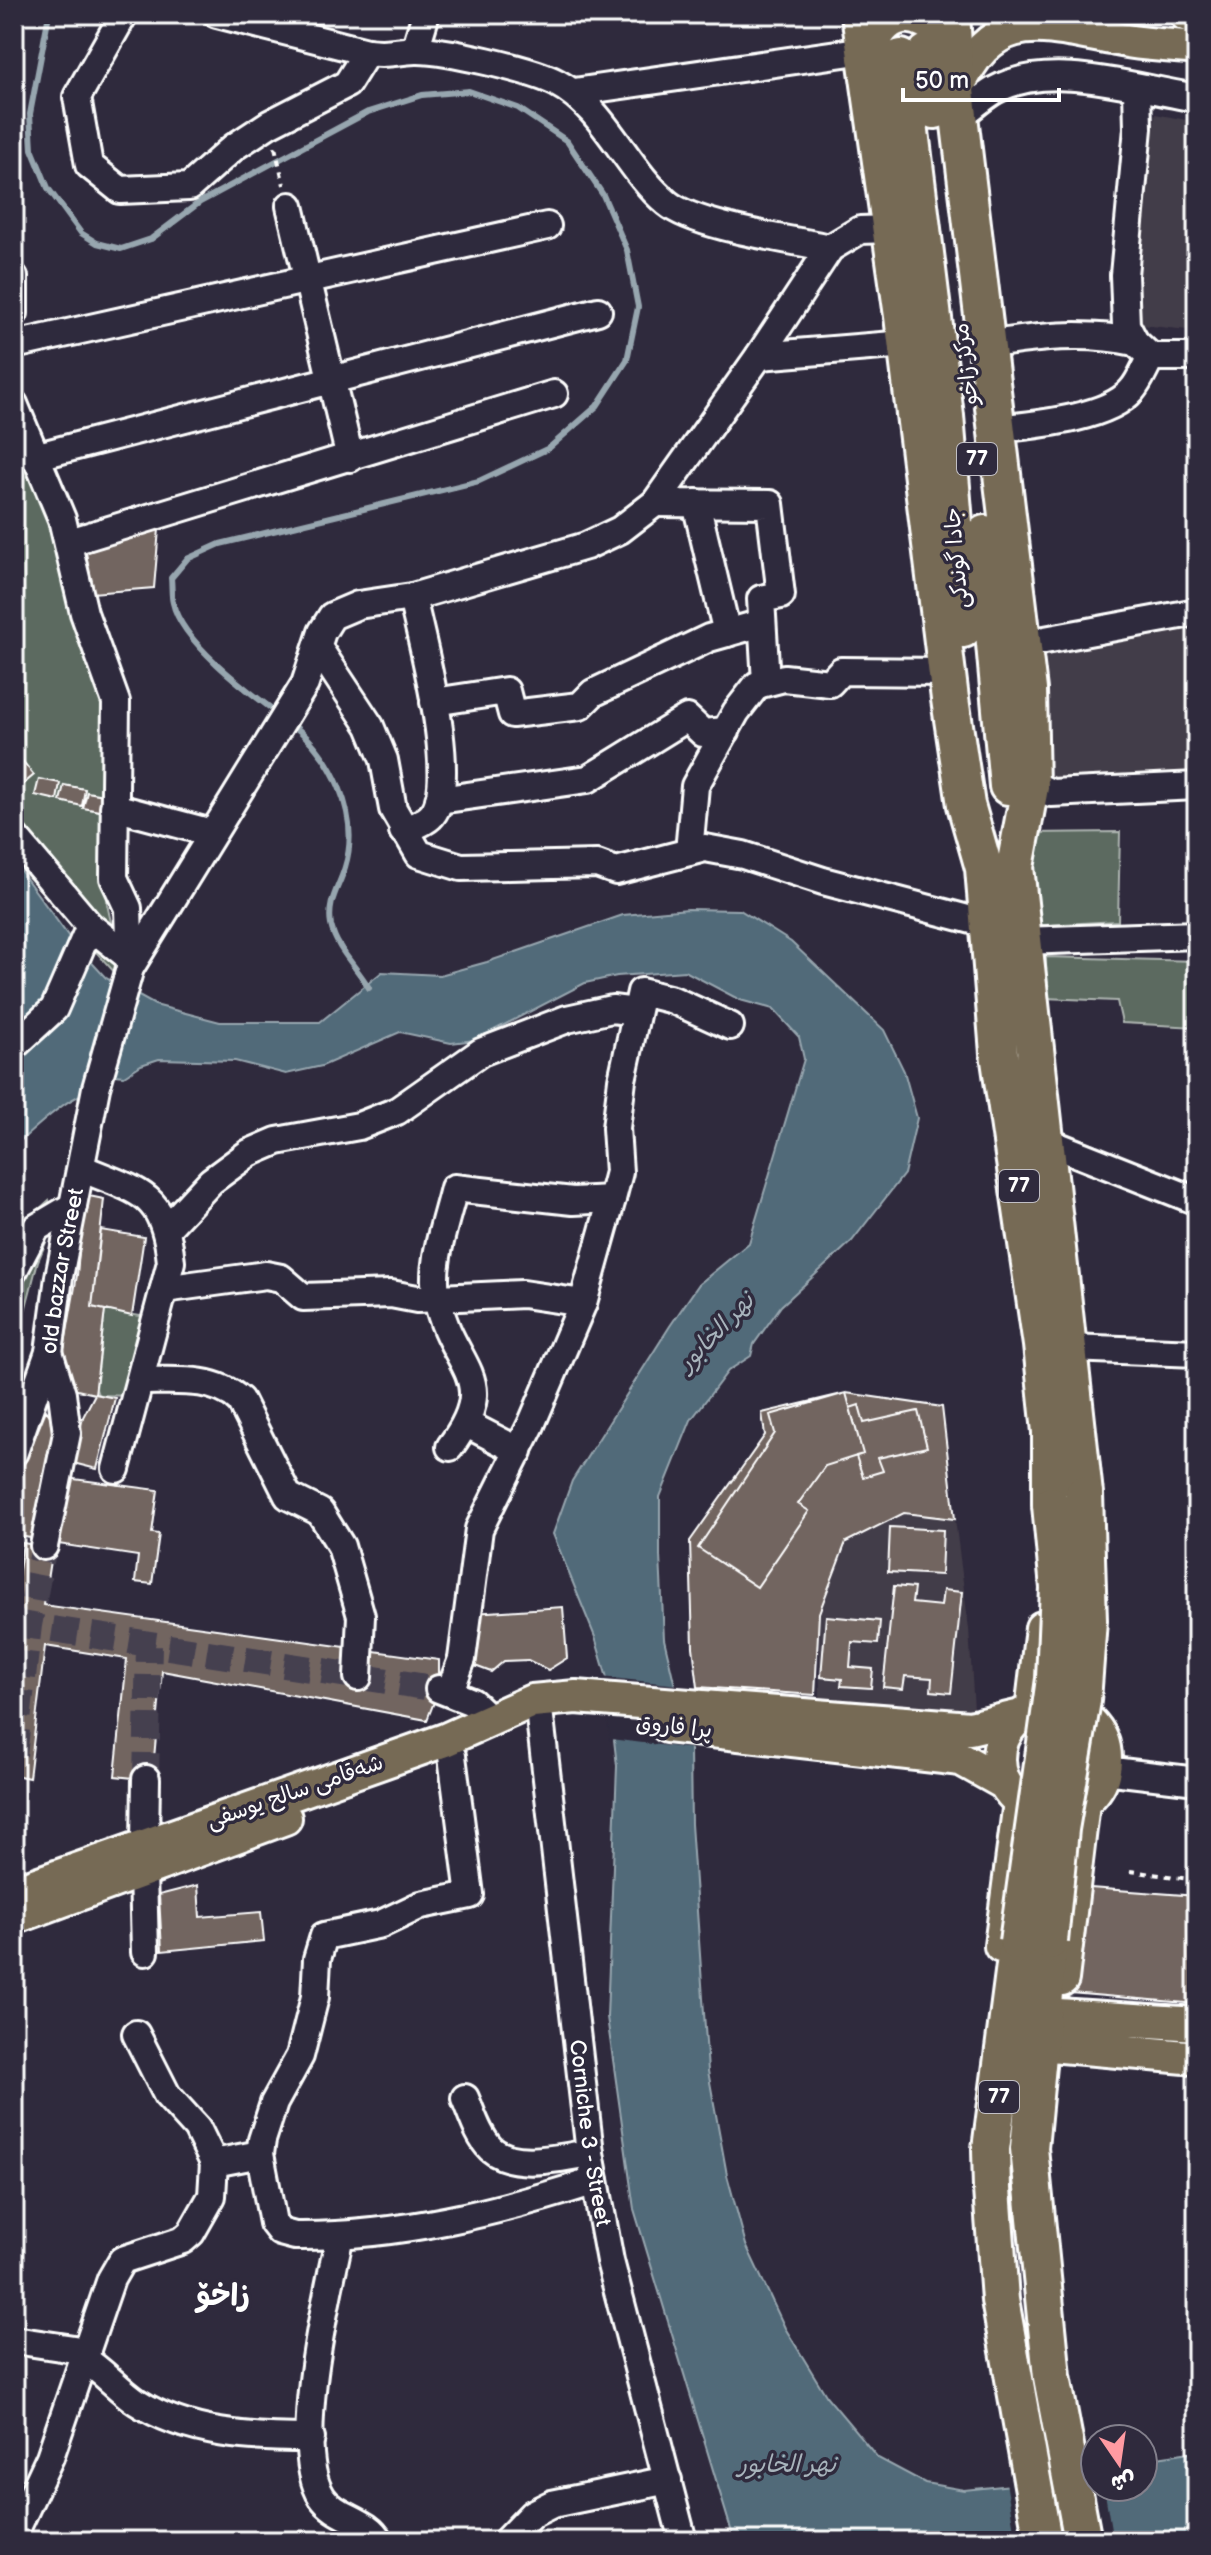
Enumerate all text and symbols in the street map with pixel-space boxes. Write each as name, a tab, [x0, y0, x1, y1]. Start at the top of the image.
scale bar	[903, 52, 1059, 102]
text: 50 m	[915, 66, 969, 95]
street label: مركز زاخو	[948, 321, 985, 409]
road number: 77	[957, 443, 997, 475]
street label: جادا گوندکی	[939, 506, 975, 610]
road number: 77	[999, 1170, 1039, 1202]
street label: old bazzar Street	[35, 1186, 90, 1356]
water label: نهر الخابور	[670, 1285, 763, 1380]
street label: پرا فاروق	[635, 1710, 713, 1744]
street label: شەقامی سالح یوسفی	[203, 1749, 387, 1836]
street label: Corniche 3 - Street	[564, 2038, 617, 2229]
road number: 77	[979, 2081, 1019, 2113]
district label: زاخۆ	[194, 2278, 250, 2314]
north arrow	[1079, 2423, 1159, 2503]
water label: نهر الخابور	[735, 2450, 839, 2480]
text: ش	[1108, 2465, 1138, 2497]

